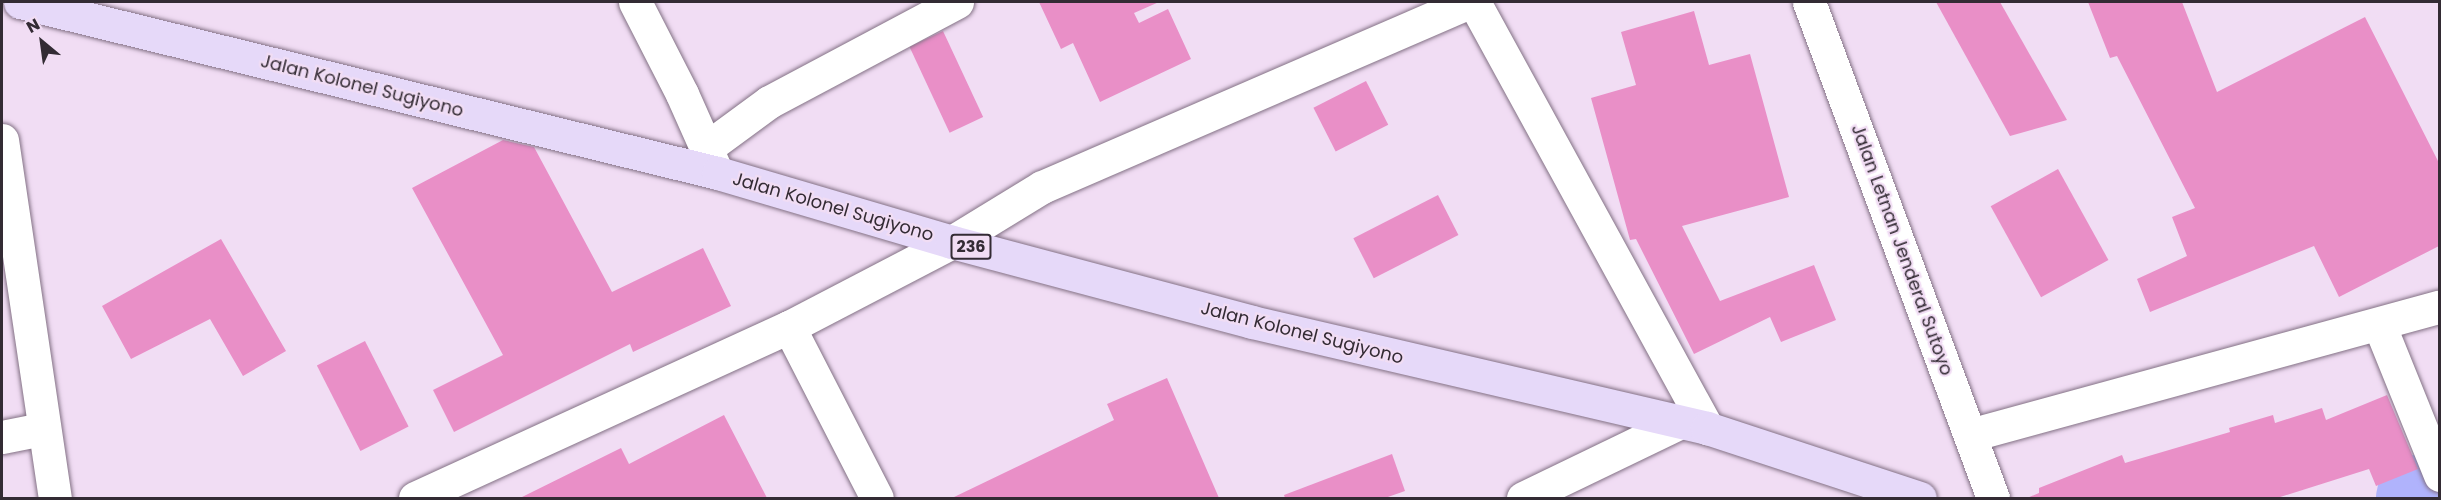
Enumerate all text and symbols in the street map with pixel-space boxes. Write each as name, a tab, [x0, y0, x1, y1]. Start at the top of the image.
north arrow	[12, 12, 72, 72]
text: N	[22, 13, 44, 39]
street label: Jalan Kolonel Sugiyono	[258, 50, 466, 122]
street label: Jalan Letnan Jenderal Sutoyo	[1846, 122, 1958, 378]
street label: Jalan Kolonel Sugiyono	[730, 168, 936, 246]
road number: 236	[950, 234, 992, 260]
street label: Jalan Kolonel Sugiyono	[1198, 297, 1406, 369]

